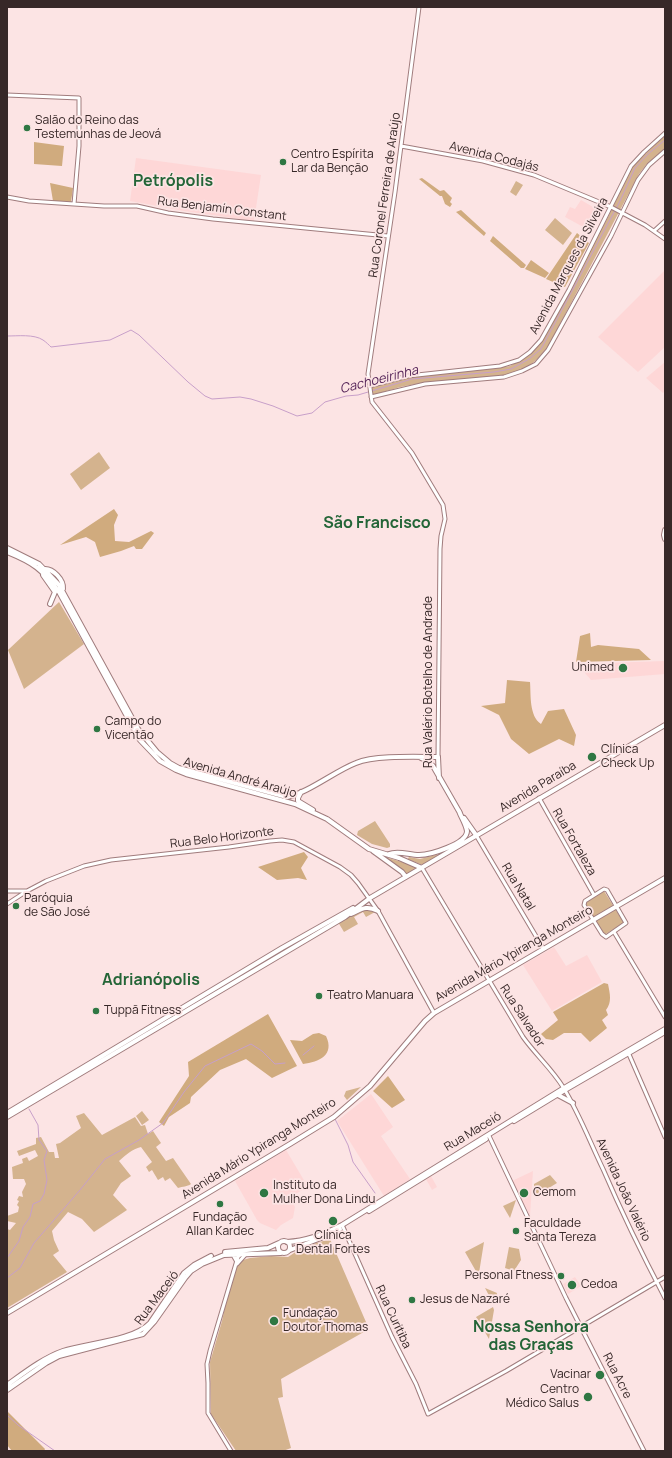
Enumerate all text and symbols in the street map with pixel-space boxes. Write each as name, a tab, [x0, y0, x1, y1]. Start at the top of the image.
street label: Rua Coronel Ferreira de Araújo	[366, 112, 404, 278]
place label: Salão do Reino das Testemunhas de Jeová	[35, 114, 161, 142]
marker: Salão do Reino das Testemunhas de Jeová	[22, 123, 32, 133]
street label: Avenida Codajás	[448, 139, 540, 175]
place label: Centro Espírita Lar da Benção	[291, 148, 374, 176]
marker: Centro Espírita Lar da Benção	[278, 157, 288, 167]
district label: Petrópolis	[133, 172, 213, 192]
street label: Rua Benjamín Constant	[157, 194, 287, 224]
street label: Avenida Marques da Silveira	[527, 195, 611, 337]
water label: Cachoeirinha	[338, 363, 420, 397]
district label: São Francisco	[323, 514, 431, 534]
street label: Rua Valério Botelho de Andrade	[422, 596, 436, 768]
place label: Unimed	[571, 661, 614, 675]
marker: Unimed	[617, 662, 629, 674]
place label: Campo do Vicentão	[105, 715, 161, 743]
marker: Campo do Vicentão	[92, 724, 102, 734]
place label: Clínica Check Up	[601, 743, 654, 771]
marker: Clínica Check Up	[586, 751, 598, 763]
street label: Avenida André Araújo	[182, 755, 298, 801]
street label: Avenida Paraíba	[497, 758, 579, 816]
street label: Rua Fortaleza	[549, 806, 599, 878]
street label: Rua Belo Horizonte	[169, 824, 275, 852]
street label: Rua Natal	[498, 861, 538, 913]
place label: Paróquia de São José	[24, 892, 90, 920]
marker: Paróquia de São José	[11, 901, 21, 911]
street label: Avenida Mário Ypiranga Monteiro	[433, 903, 595, 1005]
district label: Adrianópolis	[102, 971, 200, 991]
street label: Rua Salvador	[496, 982, 548, 1050]
place label: Teatro Manuara	[327, 989, 414, 1003]
marker: Teatro Manuara	[314, 991, 324, 1001]
place label: Tuppã Fitness	[104, 1004, 181, 1018]
marker: Tuppã Fitness	[91, 1006, 101, 1016]
street label: Avenida Mário Ypiranga Monteiro	[179, 1095, 339, 1203]
street label: Rua Maceió	[442, 1109, 504, 1155]
street label: Avenida João Valério	[593, 1136, 653, 1244]
place label: Instituto da Mulher Dona Lindu	[273, 1179, 375, 1207]
place label: Cemom	[533, 1186, 576, 1200]
marker: Instituto da Mulher Dona Lindu	[258, 1187, 270, 1199]
marker: Cemom	[518, 1187, 530, 1199]
marker: Fundação Allan Kardec	[215, 1199, 225, 1209]
place label: Fundação Allan Kardec	[186, 1211, 254, 1239]
marker: Clínica Dental Fortes	[327, 1215, 339, 1227]
place label: Faculdade Santa Tereza	[524, 1217, 596, 1245]
marker: Faculdade Santa Tereza	[511, 1226, 521, 1236]
place label: Clínica Dental Fortes	[296, 1229, 370, 1257]
street label: Rua Maceió	[132, 1268, 182, 1328]
place label: Personal Ftness	[465, 1269, 553, 1283]
marker: Personal Ftness	[556, 1271, 566, 1281]
place label: Cedoa	[581, 1278, 617, 1292]
marker: Cedoa	[566, 1279, 578, 1291]
street label: Rua Curitiba	[372, 1283, 414, 1351]
place label: Jesus de Nazaré	[420, 1293, 510, 1307]
marker: Jesus de Nazaré	[407, 1295, 417, 1305]
place label: Fundação Doutor Thomas	[283, 1307, 368, 1335]
marker: Fundação Doutor Thomas	[268, 1315, 280, 1327]
district label: Nossa Senhora das Graças	[473, 1318, 589, 1356]
street label: Rua Acre	[599, 1351, 635, 1401]
place label: Vacinar	[550, 1368, 591, 1382]
marker: Vacinar	[594, 1369, 606, 1381]
place label: Centro Médico Salus	[506, 1383, 579, 1411]
marker: Centro Médico Salus	[582, 1391, 594, 1403]

